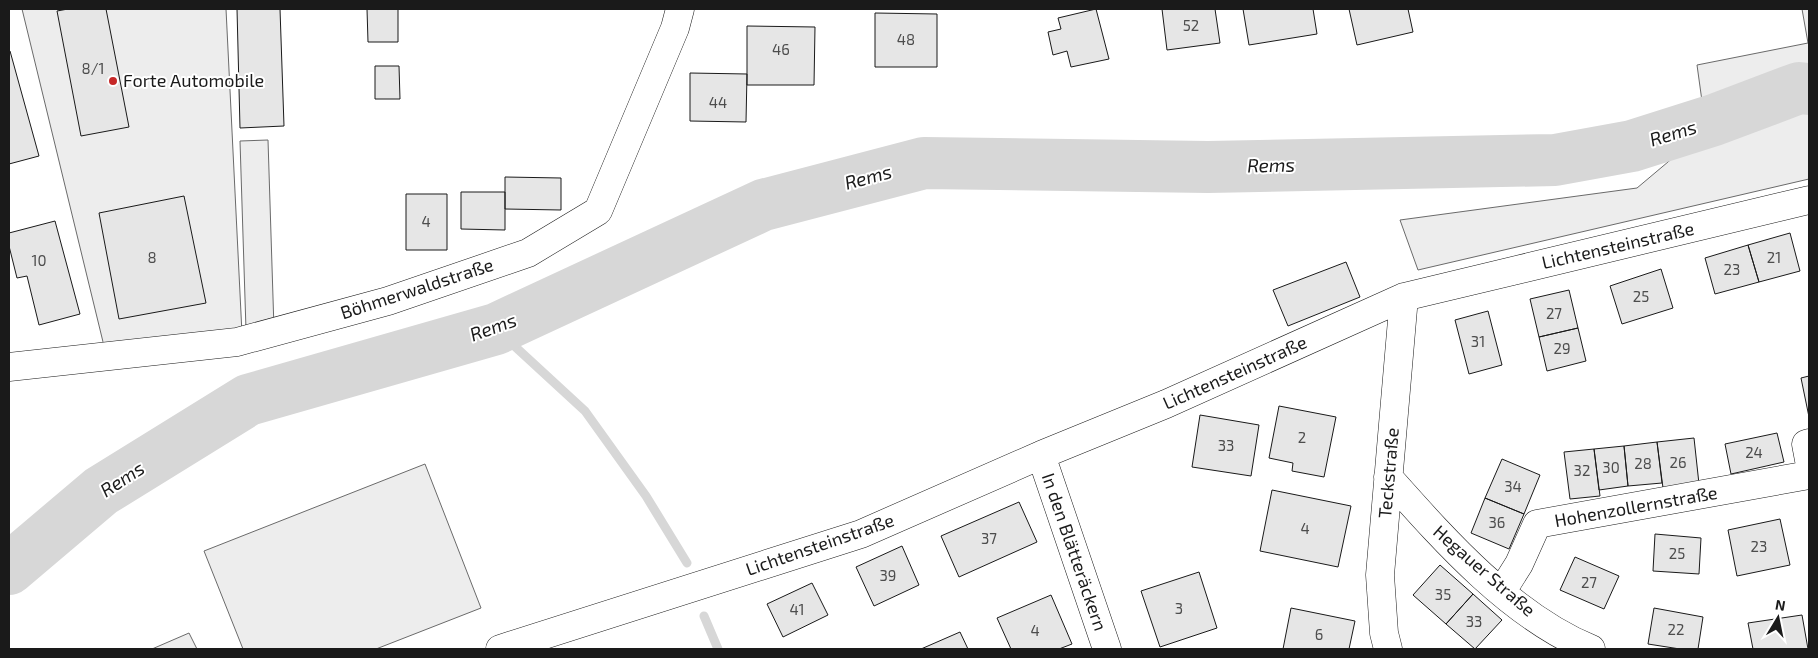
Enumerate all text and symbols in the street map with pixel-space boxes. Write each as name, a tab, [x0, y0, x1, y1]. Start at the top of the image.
house number: 52	[1183, 16, 1199, 34]
house number: 48	[897, 30, 915, 48]
house number: 46	[772, 40, 790, 58]
house number: 8/1	[82, 59, 104, 77]
place label: Forte Automobile	[123, 69, 264, 91]
marker: Forte Automobile	[107, 75, 119, 87]
house number: 44	[709, 93, 727, 111]
water label: Rems	[1647, 115, 1699, 151]
water label: Rems	[1247, 153, 1295, 176]
water label: Rems	[842, 159, 894, 194]
house number: 4	[421, 212, 431, 230]
street label: Lichtensteinstraße	[1540, 217, 1696, 273]
house number: 8	[147, 248, 157, 266]
house number: 21	[1767, 248, 1781, 266]
house number: 10	[31, 251, 47, 269]
street label: Böhmerwaldstraße	[337, 253, 496, 323]
house number: 23	[1724, 260, 1740, 278]
house number: 25	[1633, 287, 1649, 305]
house number: 27	[1546, 304, 1562, 322]
water label: Rems	[466, 308, 519, 346]
street label: Lichtensteinstraße	[1159, 330, 1310, 414]
house number: 31	[1471, 332, 1485, 350]
house number: 29	[1553, 339, 1571, 357]
street label: Teckstraße	[1373, 427, 1403, 519]
house number: 2	[1298, 428, 1306, 446]
house number: 33	[1218, 436, 1234, 454]
house number: 24	[1745, 443, 1763, 461]
house number: 26	[1669, 453, 1687, 471]
house number: 28	[1634, 454, 1652, 472]
water label: Rems	[95, 456, 148, 501]
house number: 30	[1602, 458, 1620, 476]
house number: 32	[1574, 461, 1590, 479]
street label: In den Blätteräckern	[1038, 470, 1112, 634]
house number: 34	[1504, 477, 1522, 495]
street label: Hohenzollernstraße	[1553, 481, 1719, 531]
street label: Lichtensteinstraße	[743, 508, 897, 580]
house number: 36	[1489, 513, 1505, 531]
house number: 4	[1300, 519, 1310, 537]
street label: Hegauer Straße	[1429, 520, 1540, 621]
house number: 37	[981, 529, 997, 547]
house number: 23	[1751, 537, 1767, 555]
house number: 25	[1669, 544, 1685, 562]
house number: 39	[880, 566, 896, 584]
house number: 27	[1581, 573, 1597, 591]
house number: 35	[1435, 585, 1451, 603]
north arrow	[1753, 593, 1803, 643]
text: N	[1774, 595, 1787, 614]
house number: 3	[1175, 599, 1183, 617]
house number: 41	[789, 600, 805, 618]
house number: 33	[1466, 612, 1482, 630]
house number: 22	[1668, 620, 1684, 638]
house number: 4	[1030, 621, 1040, 639]
house number: 6	[1315, 625, 1323, 643]

